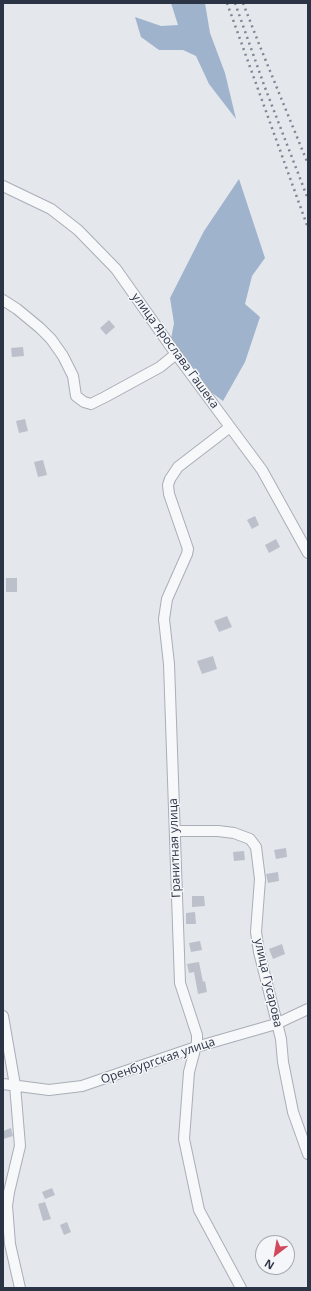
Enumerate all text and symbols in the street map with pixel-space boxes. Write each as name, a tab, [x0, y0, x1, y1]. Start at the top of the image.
street label: улица Ярослава Гашека	[128, 291, 222, 411]
street label: Гранитная улица	[166, 798, 184, 898]
street label: улица Гусарова	[251, 937, 285, 1029]
street label: Оренбургская улица	[99, 1035, 217, 1087]
north arrow	[255, 1235, 295, 1275]
text: N	[261, 1256, 277, 1274]

